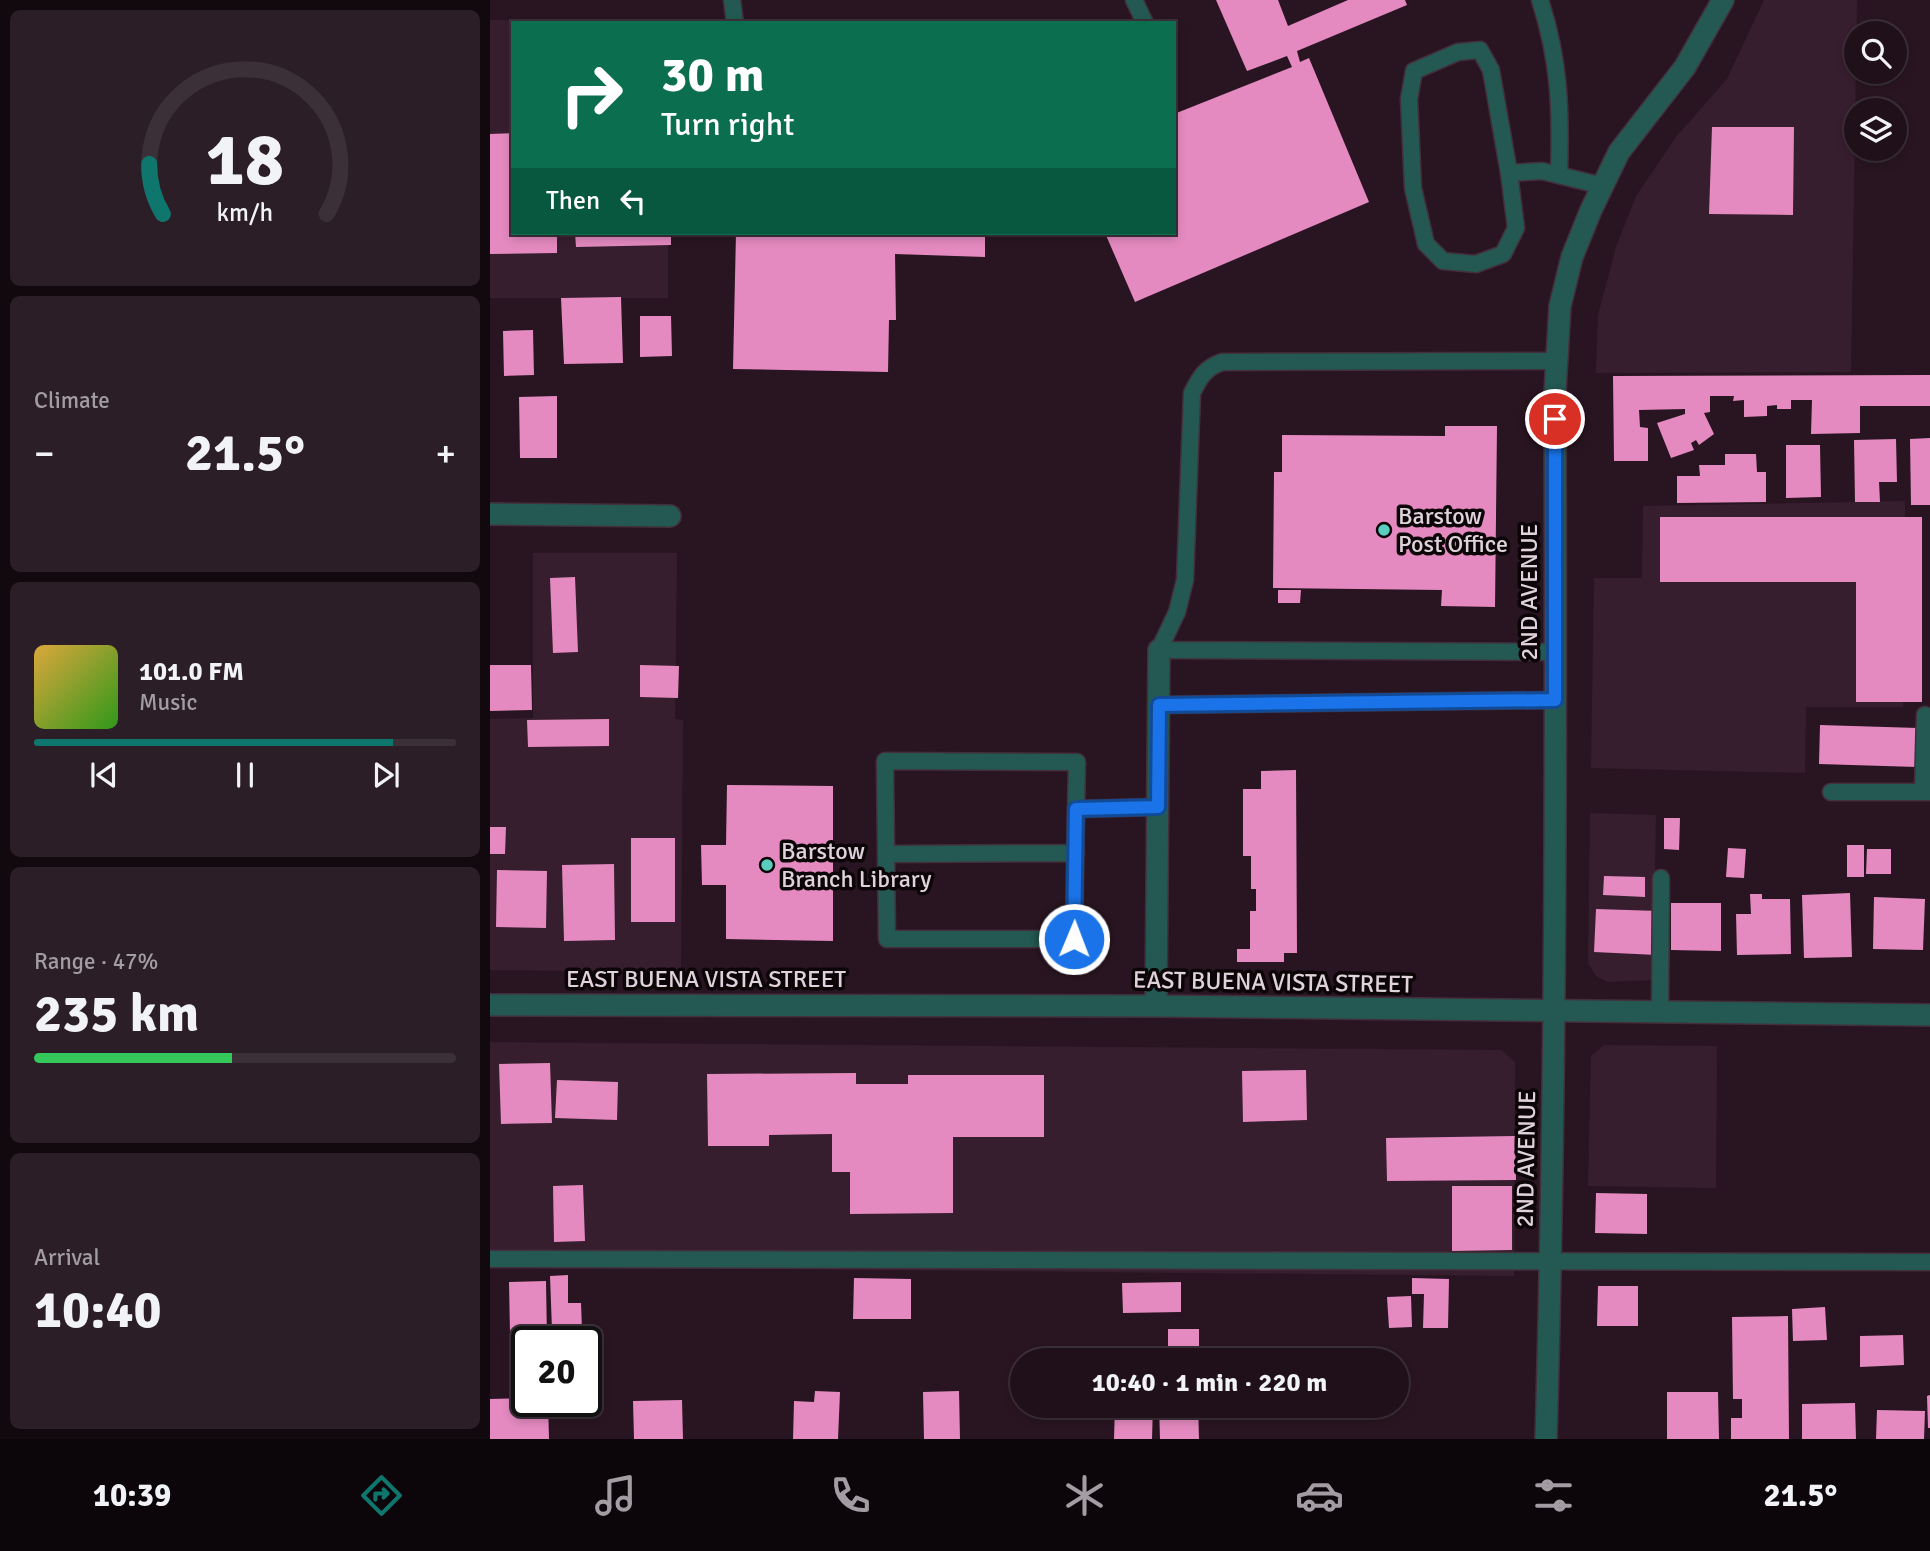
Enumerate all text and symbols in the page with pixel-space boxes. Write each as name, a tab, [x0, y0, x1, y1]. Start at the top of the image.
map controls	[1844, 21, 1907, 161]
button: search	[1844, 21, 1907, 84]
text: 30 m	[661, 45, 764, 105]
icon: right	[546, 49, 637, 140]
button: layers	[1844, 98, 1907, 161]
text: Turn right	[661, 105, 794, 144]
text: 18	[206, 116, 284, 205]
icon: left	[614, 182, 652, 220]
text: Then	[546, 185, 600, 217]
text: km/h	[217, 197, 273, 228]
text: Climate	[34, 386, 110, 415]
pin	[1525, 389, 1585, 449]
icon: arrive	[1536, 400, 1574, 438]
text: 21.5°	[185, 421, 305, 485]
text: −	[34, 430, 55, 477]
text: +	[435, 430, 456, 477]
place label: Barstow Post Office	[1398, 501, 1508, 559]
marker: Barstow Post Office	[1376, 522, 1392, 538]
street label: 2ND AVENUE	[1514, 524, 1544, 660]
text: 101.0 FM	[139, 656, 244, 688]
text: Music	[139, 688, 197, 717]
icon: previous	[85, 756, 123, 794]
icon: pause	[226, 756, 264, 794]
icon: next	[367, 756, 405, 794]
place label: Barstow Branch Library	[781, 836, 932, 894]
marker: Barstow Branch Library	[759, 857, 775, 873]
position arrow	[1037, 902, 1111, 976]
text: Range · 47%	[34, 947, 158, 976]
street label: EAST BUENA VISTA STREET	[566, 964, 846, 994]
street label: EAST BUENA VISTA STREET	[1133, 965, 1414, 999]
text: 235 km	[34, 982, 199, 1046]
street label: 2ND AVENUE	[1510, 1090, 1542, 1228]
text: Arrival	[34, 1243, 100, 1272]
text: 10:40	[34, 1278, 162, 1342]
speed limit sign: 20	[511, 1326, 602, 1417]
text: 10:40 · 1 min · 220 m	[1092, 1367, 1327, 1399]
icon: directions	[357, 1471, 406, 1520]
icon: music	[591, 1471, 640, 1520]
icon: phone	[826, 1471, 875, 1520]
icon: climate	[1060, 1471, 1109, 1520]
icon: car	[1295, 1471, 1344, 1520]
icon: filters	[1529, 1471, 1578, 1520]
text: 10:39	[93, 1476, 171, 1515]
text: 21.5°	[1763, 1476, 1837, 1515]

